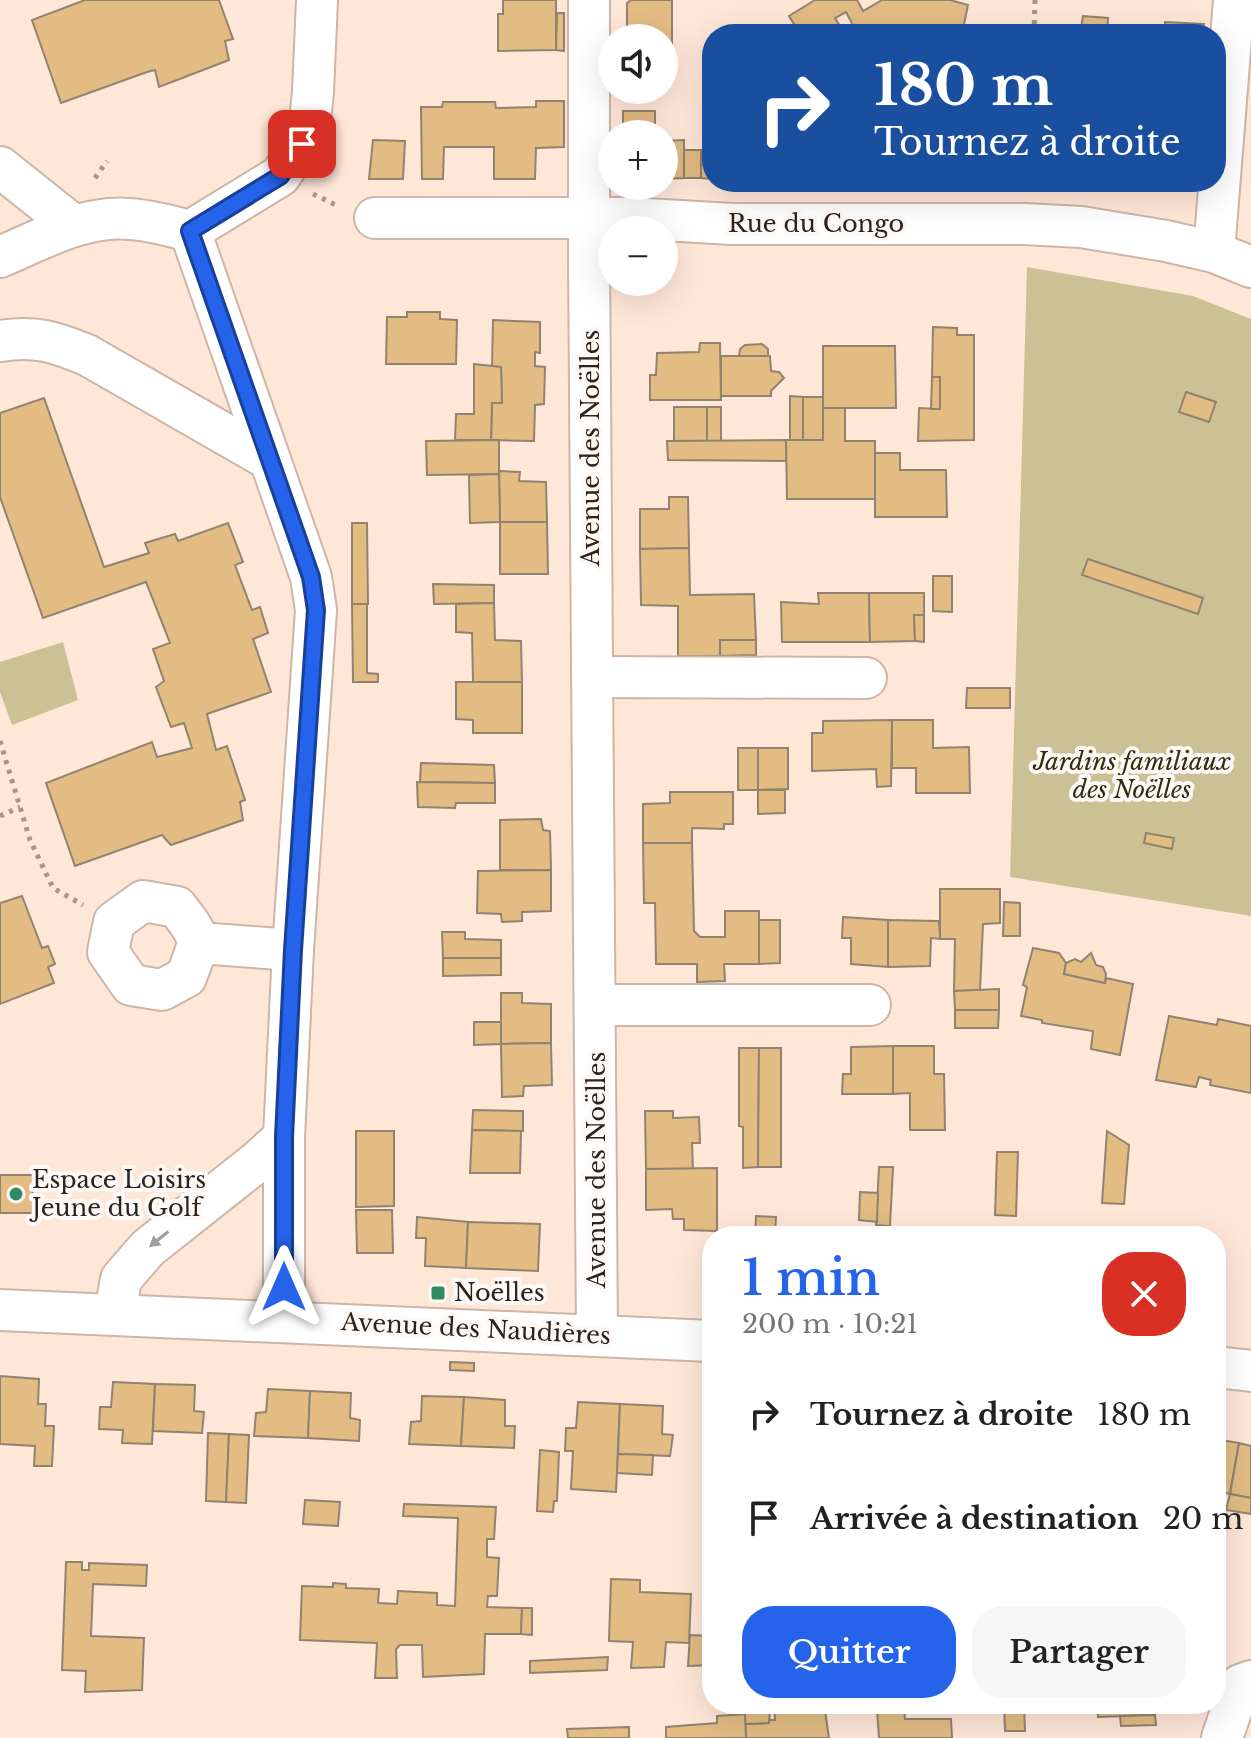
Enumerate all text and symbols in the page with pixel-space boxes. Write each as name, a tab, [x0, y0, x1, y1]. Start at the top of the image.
map controls	[598, 24, 678, 296]
button: sound	[598, 24, 678, 104]
text: 180 m	[874, 51, 1053, 120]
icon: right	[742, 56, 846, 160]
pin	[268, 110, 336, 178]
button: +	[598, 120, 678, 200]
text: Tournez à droite	[874, 120, 1181, 165]
icon: arrive	[280, 122, 324, 166]
street label: Rue du Congo	[728, 209, 904, 238]
button: −	[598, 216, 678, 296]
street label: Avenue des Noëlles	[576, 330, 605, 567]
park label: Jardins familiaux des Noëlles	[1032, 747, 1231, 804]
street label: Avenue des Noëlles	[582, 1052, 611, 1289]
place label: Espace Loisirs Jeune du Golf	[29, 1165, 206, 1222]
marker: Espace Loisirs Jeune du Golf	[7, 1185, 25, 1203]
one-way arrow	[149, 1230, 169, 1247]
position arrow	[242, 1245, 326, 1329]
text: 1 min	[742, 1248, 880, 1308]
button: close	[1102, 1252, 1186, 1336]
place label: Noëlles	[454, 1278, 545, 1307]
marker: Noëlles	[429, 1284, 447, 1302]
street label: Avenue des Naudières	[339, 1307, 612, 1350]
text: 200 m · 10:21	[742, 1308, 918, 1340]
icon: right	[742, 1392, 786, 1436]
text: Tournez à droite	[810, 1396, 1073, 1433]
text: 180 m	[1097, 1396, 1191, 1433]
icon: arrive	[742, 1496, 786, 1540]
text: Arrivée à destination	[810, 1500, 1139, 1537]
text: 20 m	[1163, 1500, 1243, 1537]
button: Quitter	[742, 1606, 956, 1698]
button: Partager	[972, 1606, 1186, 1698]

